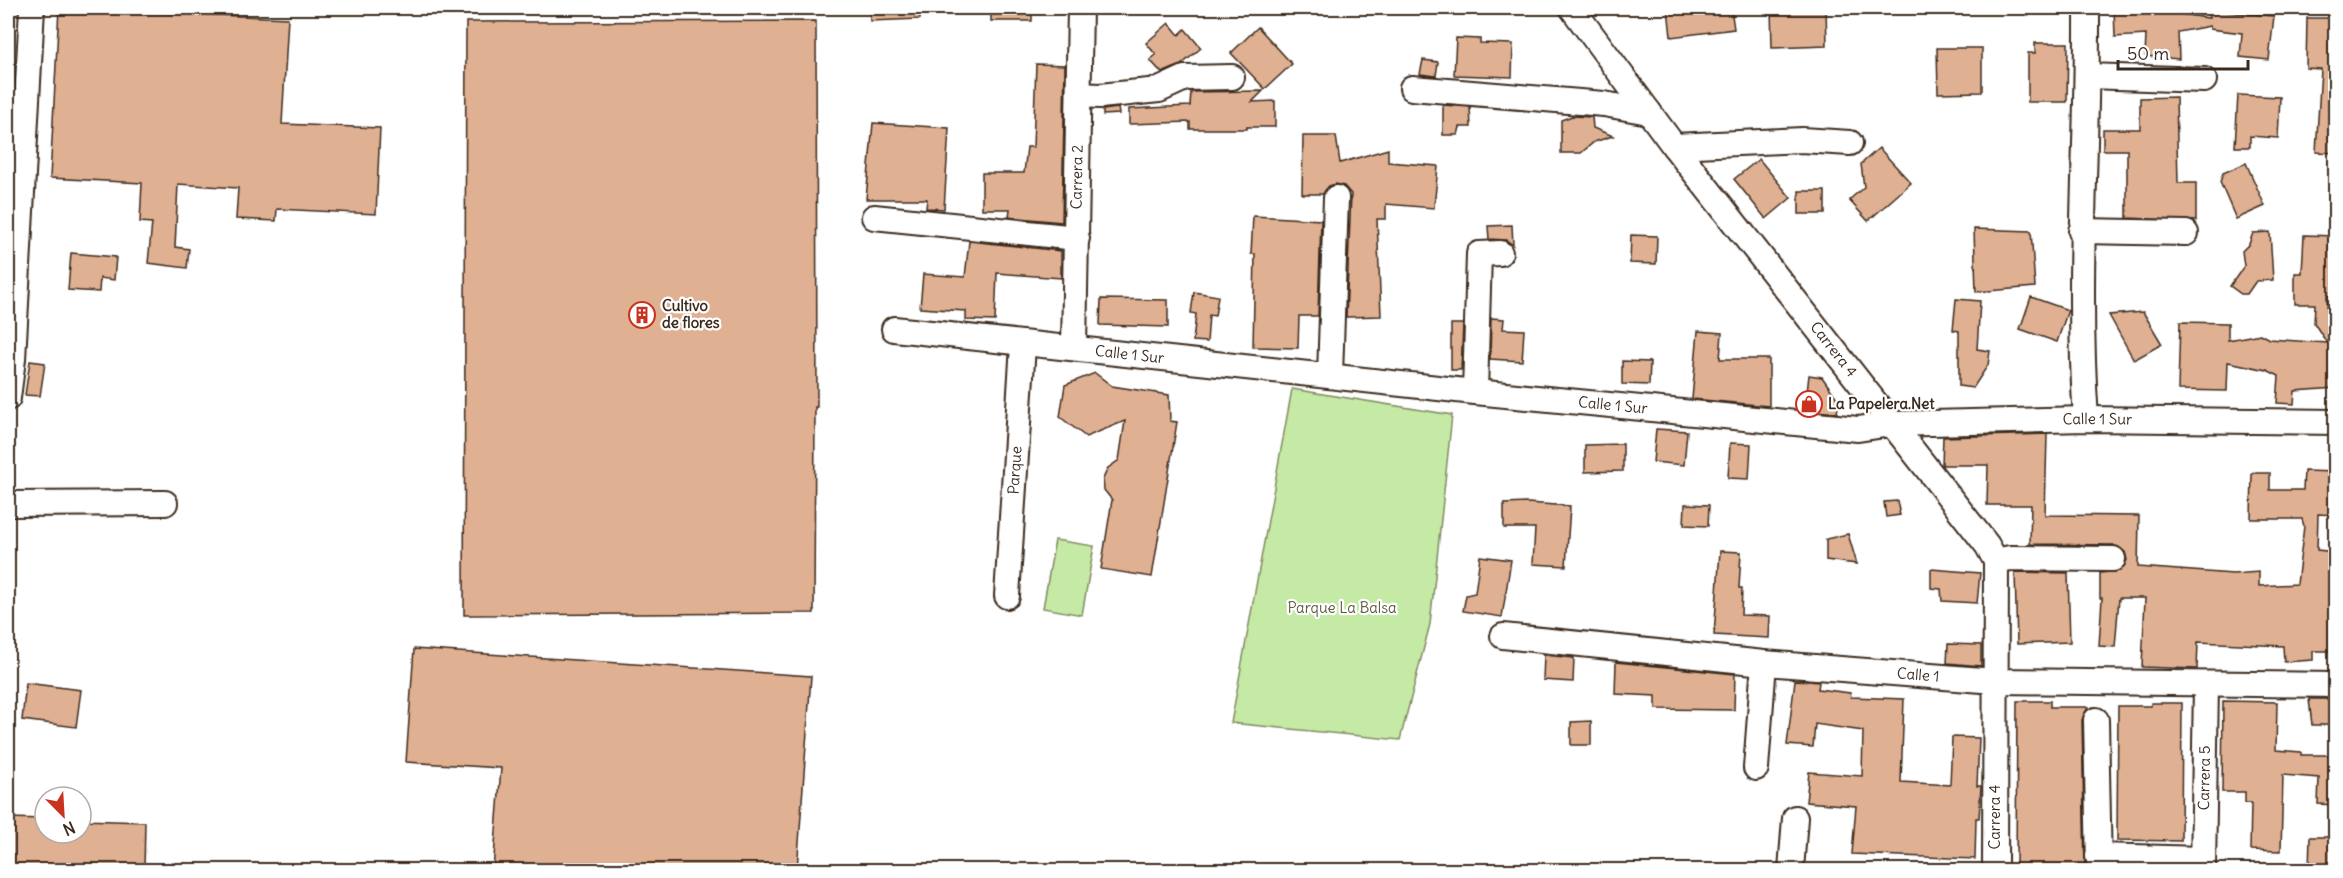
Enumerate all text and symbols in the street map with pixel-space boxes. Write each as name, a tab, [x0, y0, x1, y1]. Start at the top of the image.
scale bar	[2118, 33, 2248, 71]
text: 50 m	[2127, 42, 2169, 65]
street label: Carrera 2	[1066, 145, 1087, 209]
place label: Cultivo de flores	[662, 296, 720, 332]
building icon: Cultivo de flores	[627, 300, 657, 330]
street label: Carrera 4	[1806, 318, 1862, 381]
street label: Calle 1 Sur	[1094, 341, 1165, 367]
shop icon: La Papelera.Net	[1794, 389, 1824, 419]
street label: Calle 1 Sur	[1577, 392, 1649, 418]
place label: La Papelera.Net	[1828, 394, 1935, 414]
street label: Calle 1 Sur	[2062, 409, 2132, 429]
street label: Parque	[1004, 446, 1026, 495]
park label: Parque La Balsa	[1287, 598, 1397, 617]
street label: Calle 1	[1896, 663, 1940, 686]
street label: Carrera 5	[2194, 745, 2214, 811]
street label: Carrera 4	[1985, 784, 2004, 849]
north arrow	[33, 785, 93, 845]
text: N	[60, 817, 78, 840]

